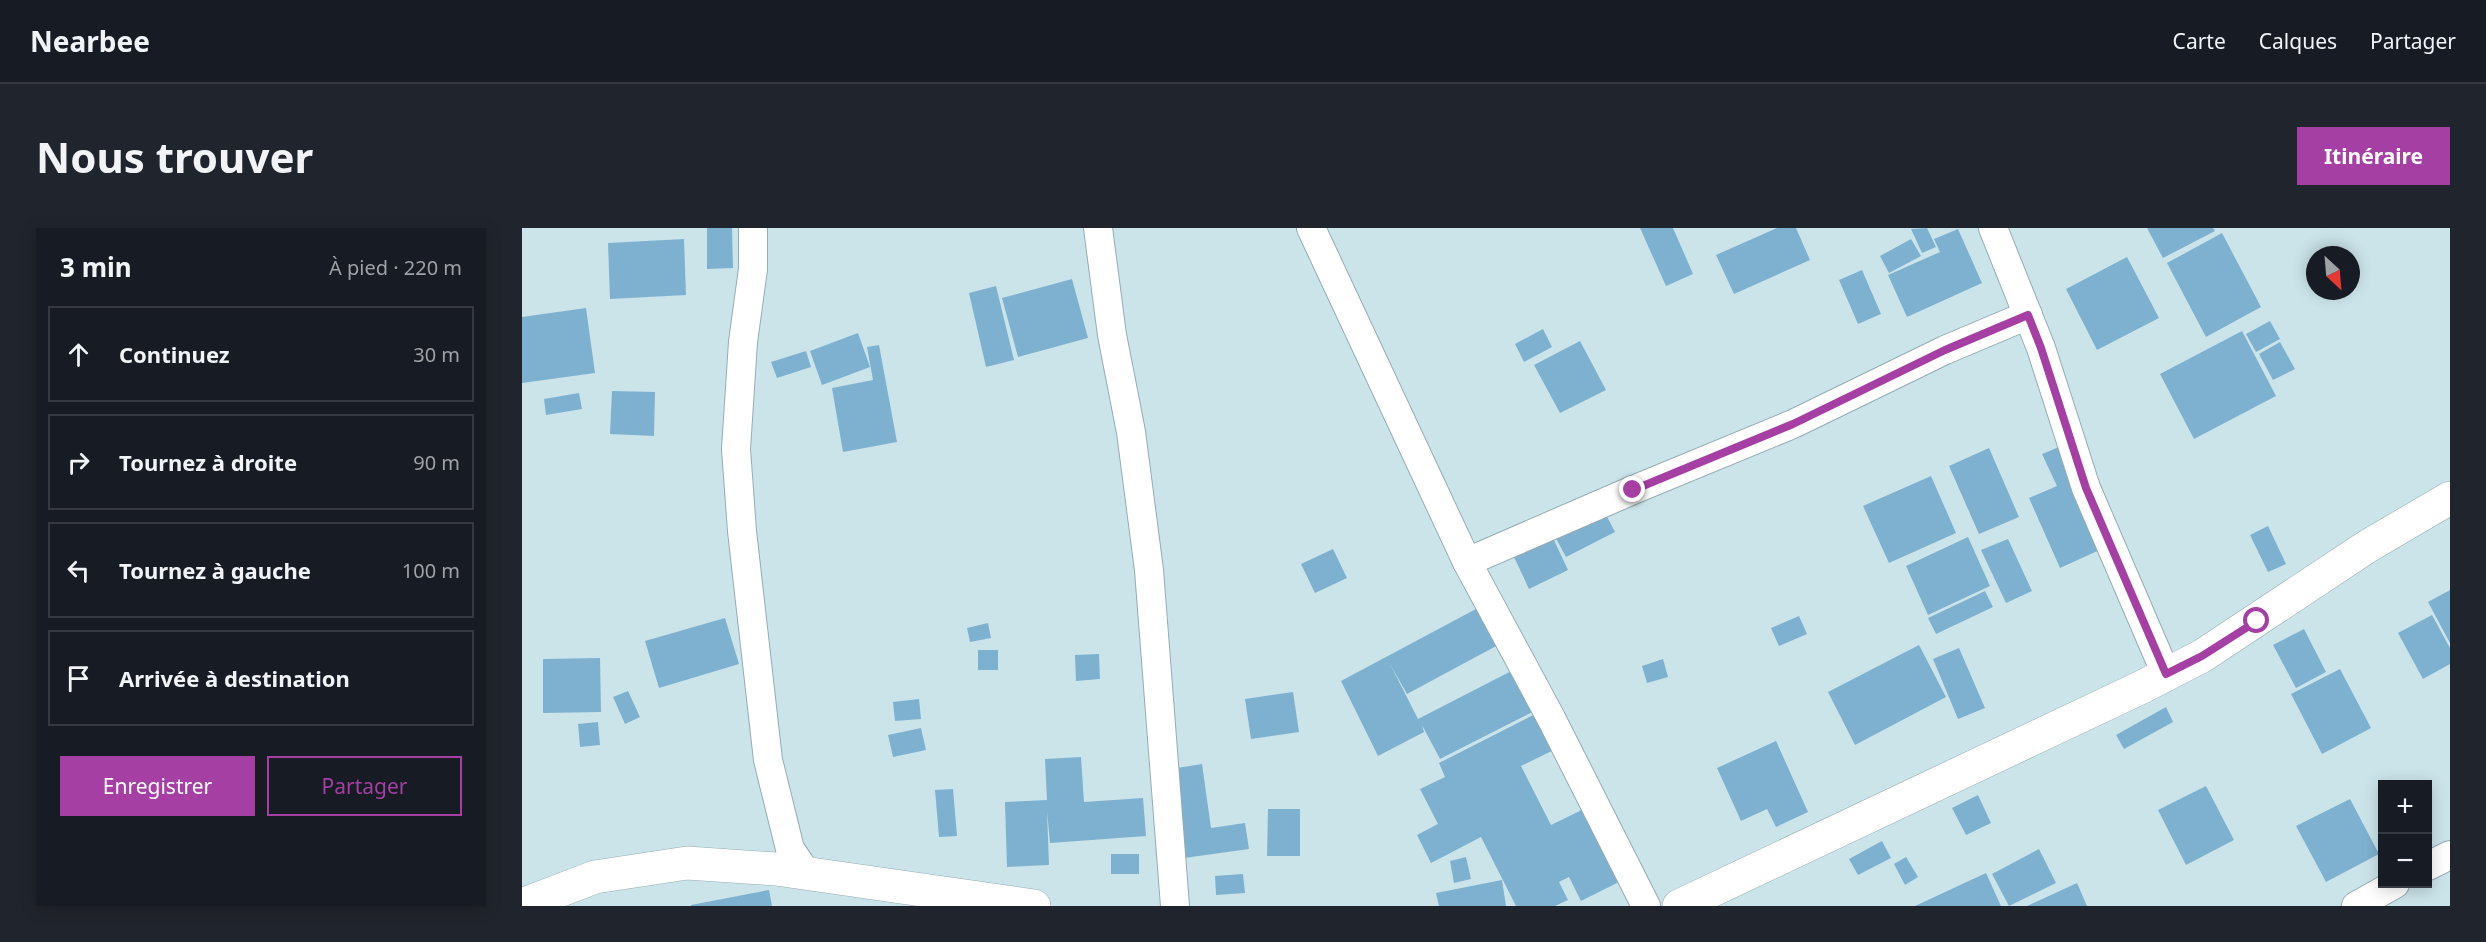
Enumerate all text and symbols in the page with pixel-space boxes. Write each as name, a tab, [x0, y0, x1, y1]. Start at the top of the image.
text: Nearbee	[30, 22, 150, 60]
text: Carte	[2173, 27, 2226, 55]
text: Calques	[2259, 27, 2337, 55]
text: Partager	[2370, 27, 2456, 55]
button: Itinéraire	[2297, 127, 2450, 185]
text: Nous trouver	[36, 128, 313, 185]
north arrow	[2306, 246, 2360, 300]
text: 3 min	[60, 249, 132, 285]
text: À pied · 220 m	[329, 254, 462, 281]
icon: ahead	[62, 338, 95, 371]
text: Continuez	[119, 339, 230, 369]
text: 30 m	[413, 341, 460, 368]
icon: right	[62, 446, 95, 479]
text: Tournez à droite	[119, 447, 297, 477]
text: 90 m	[413, 449, 460, 476]
route end	[1619, 476, 1645, 502]
icon: left	[62, 554, 95, 587]
text: Tournez à gauche	[119, 555, 311, 585]
text: 100 m	[402, 557, 460, 584]
route start	[2243, 607, 2269, 633]
icon: arrive	[62, 662, 95, 695]
text: Arrivée à destination	[119, 663, 350, 693]
button: Enregistrer	[60, 756, 255, 816]
button: Partager	[267, 756, 462, 816]
map controls	[2378, 780, 2432, 888]
button: +	[2378, 780, 2432, 834]
button: −	[2378, 834, 2432, 888]

